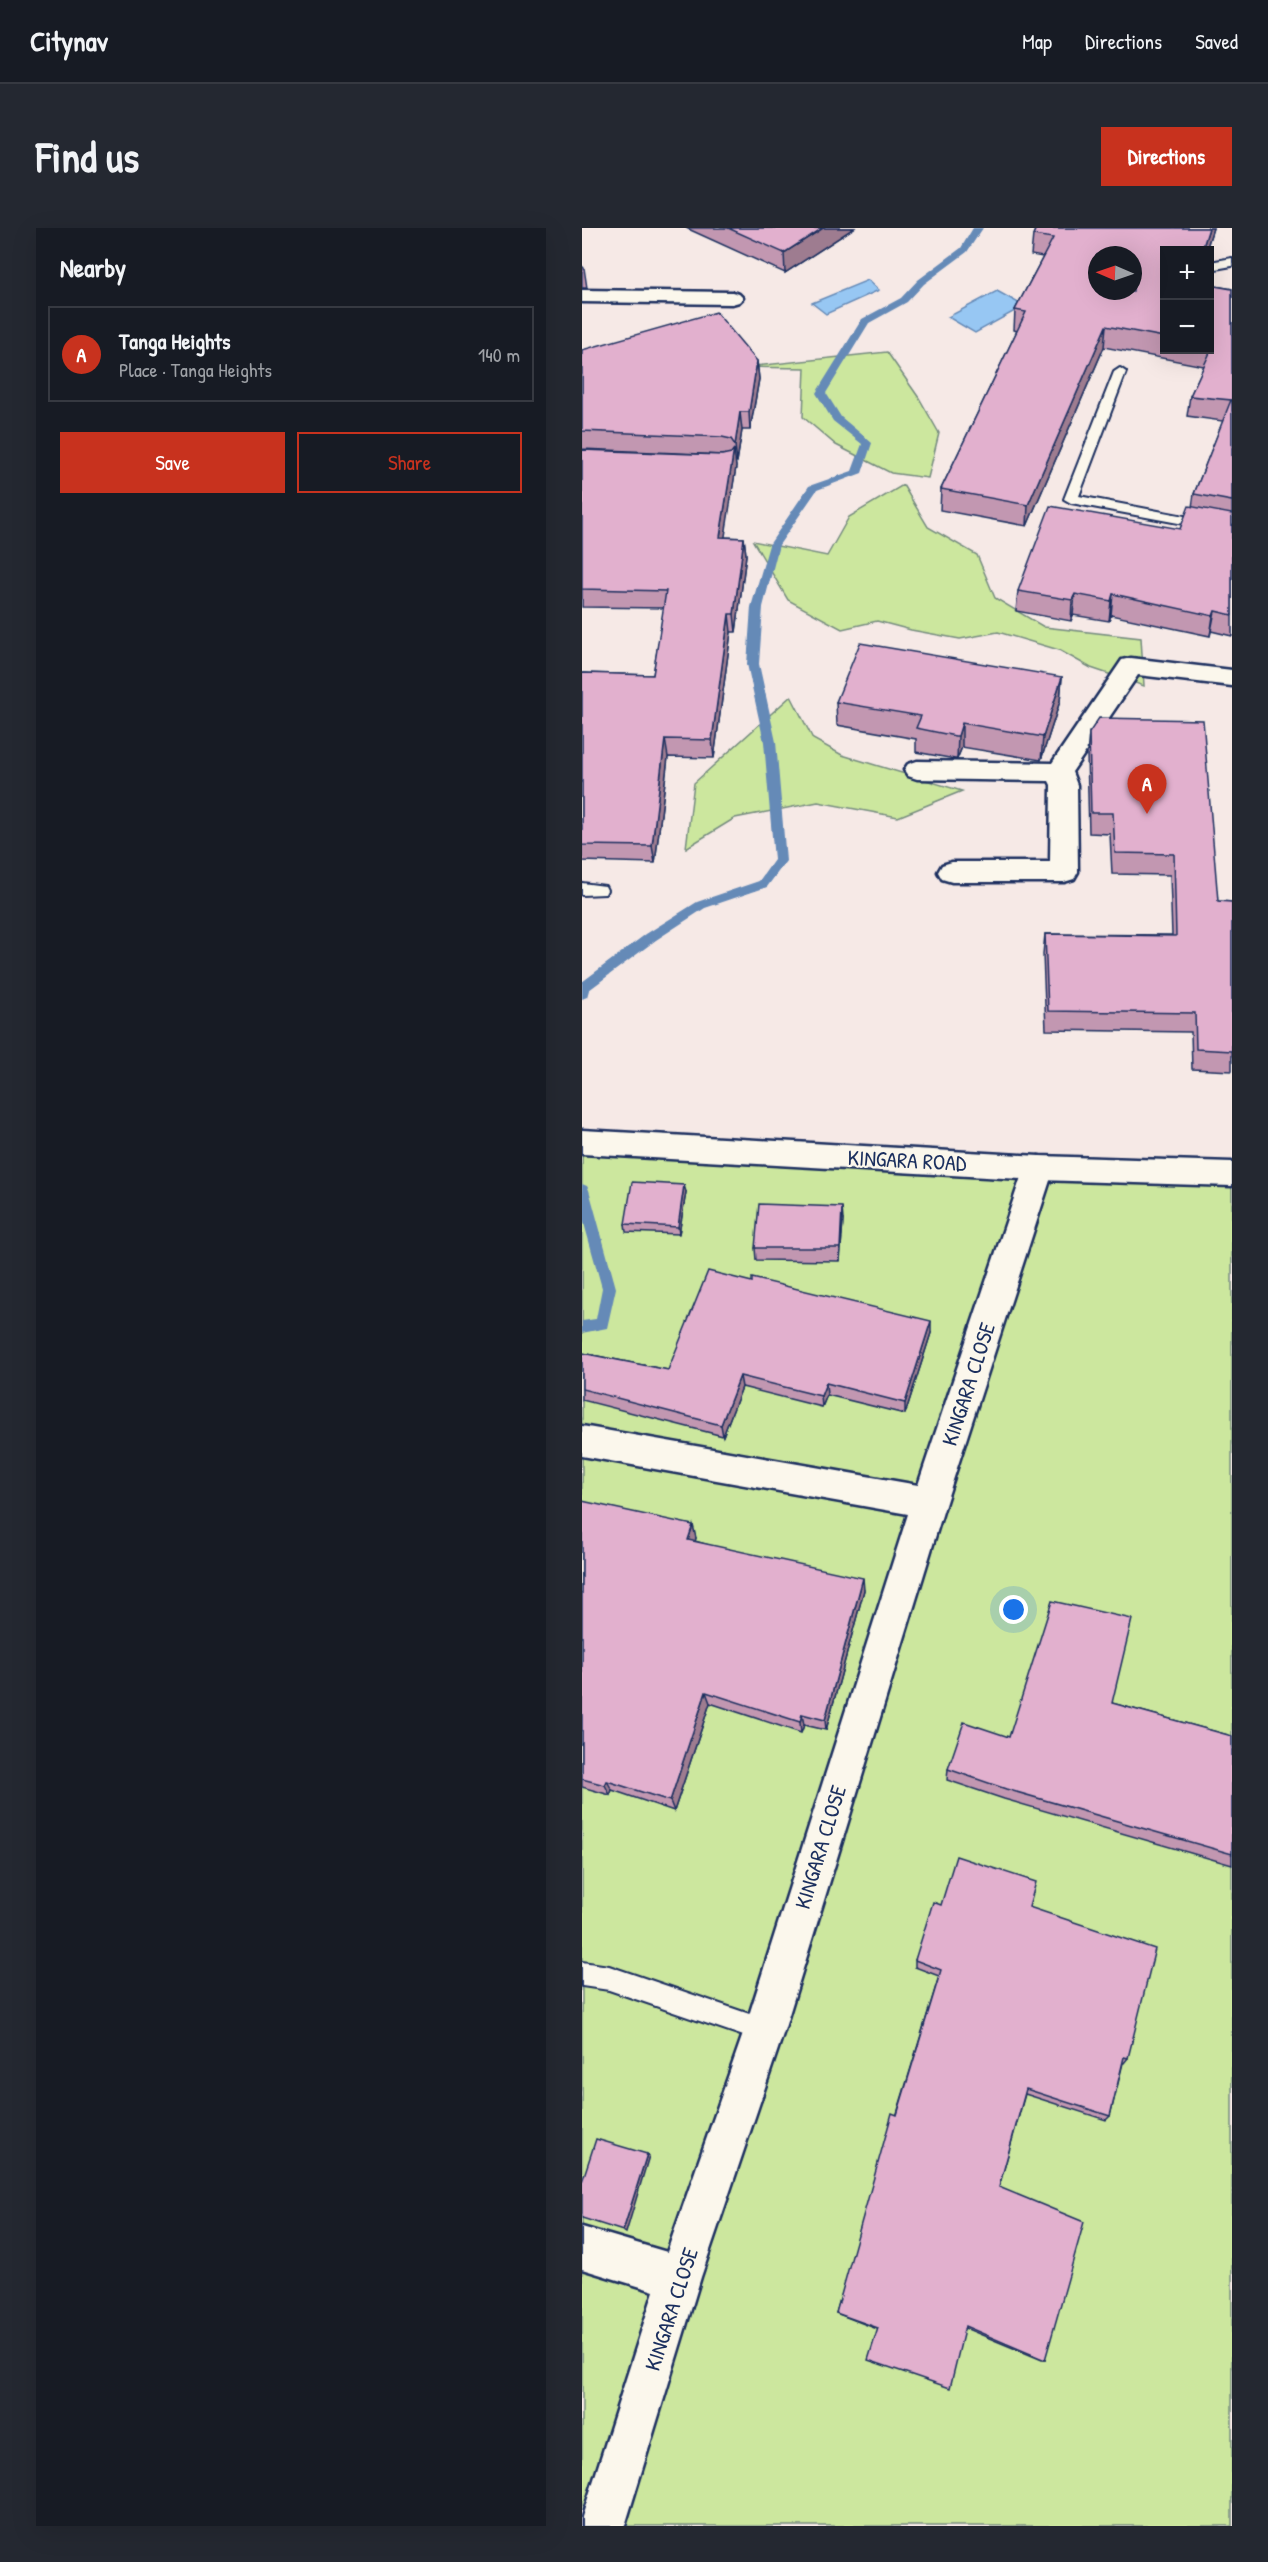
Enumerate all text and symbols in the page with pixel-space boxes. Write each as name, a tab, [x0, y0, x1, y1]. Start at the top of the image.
text: Citynav	[30, 22, 108, 60]
text: Map	[1022, 27, 1052, 56]
text: Directions	[1085, 27, 1162, 56]
text: Saved	[1195, 27, 1238, 56]
button: Directions	[1101, 127, 1232, 186]
text: Find us	[36, 128, 139, 185]
north arrow	[1088, 246, 1142, 300]
map controls	[1160, 246, 1214, 354]
button: +	[1160, 246, 1214, 300]
text: Nearby	[60, 250, 126, 285]
button: −	[1160, 300, 1214, 354]
text: Tanga Heights	[119, 326, 230, 356]
text: A	[77, 341, 86, 368]
text: 140 m	[478, 341, 520, 368]
text: Place · Tanga Heights	[119, 356, 272, 383]
button: Save	[60, 432, 285, 493]
button: Share	[297, 432, 522, 493]
pin: A	[1128, 764, 1166, 814]
street label: KINGARA ROAD	[847, 1142, 968, 1178]
street label: KINGARA CLOSE	[934, 1318, 1002, 1449]
your location	[999, 1595, 1028, 1624]
street label: KINGARA CLOSE	[787, 1781, 853, 1912]
street label: KINGARA CLOSE	[637, 2243, 705, 2374]

